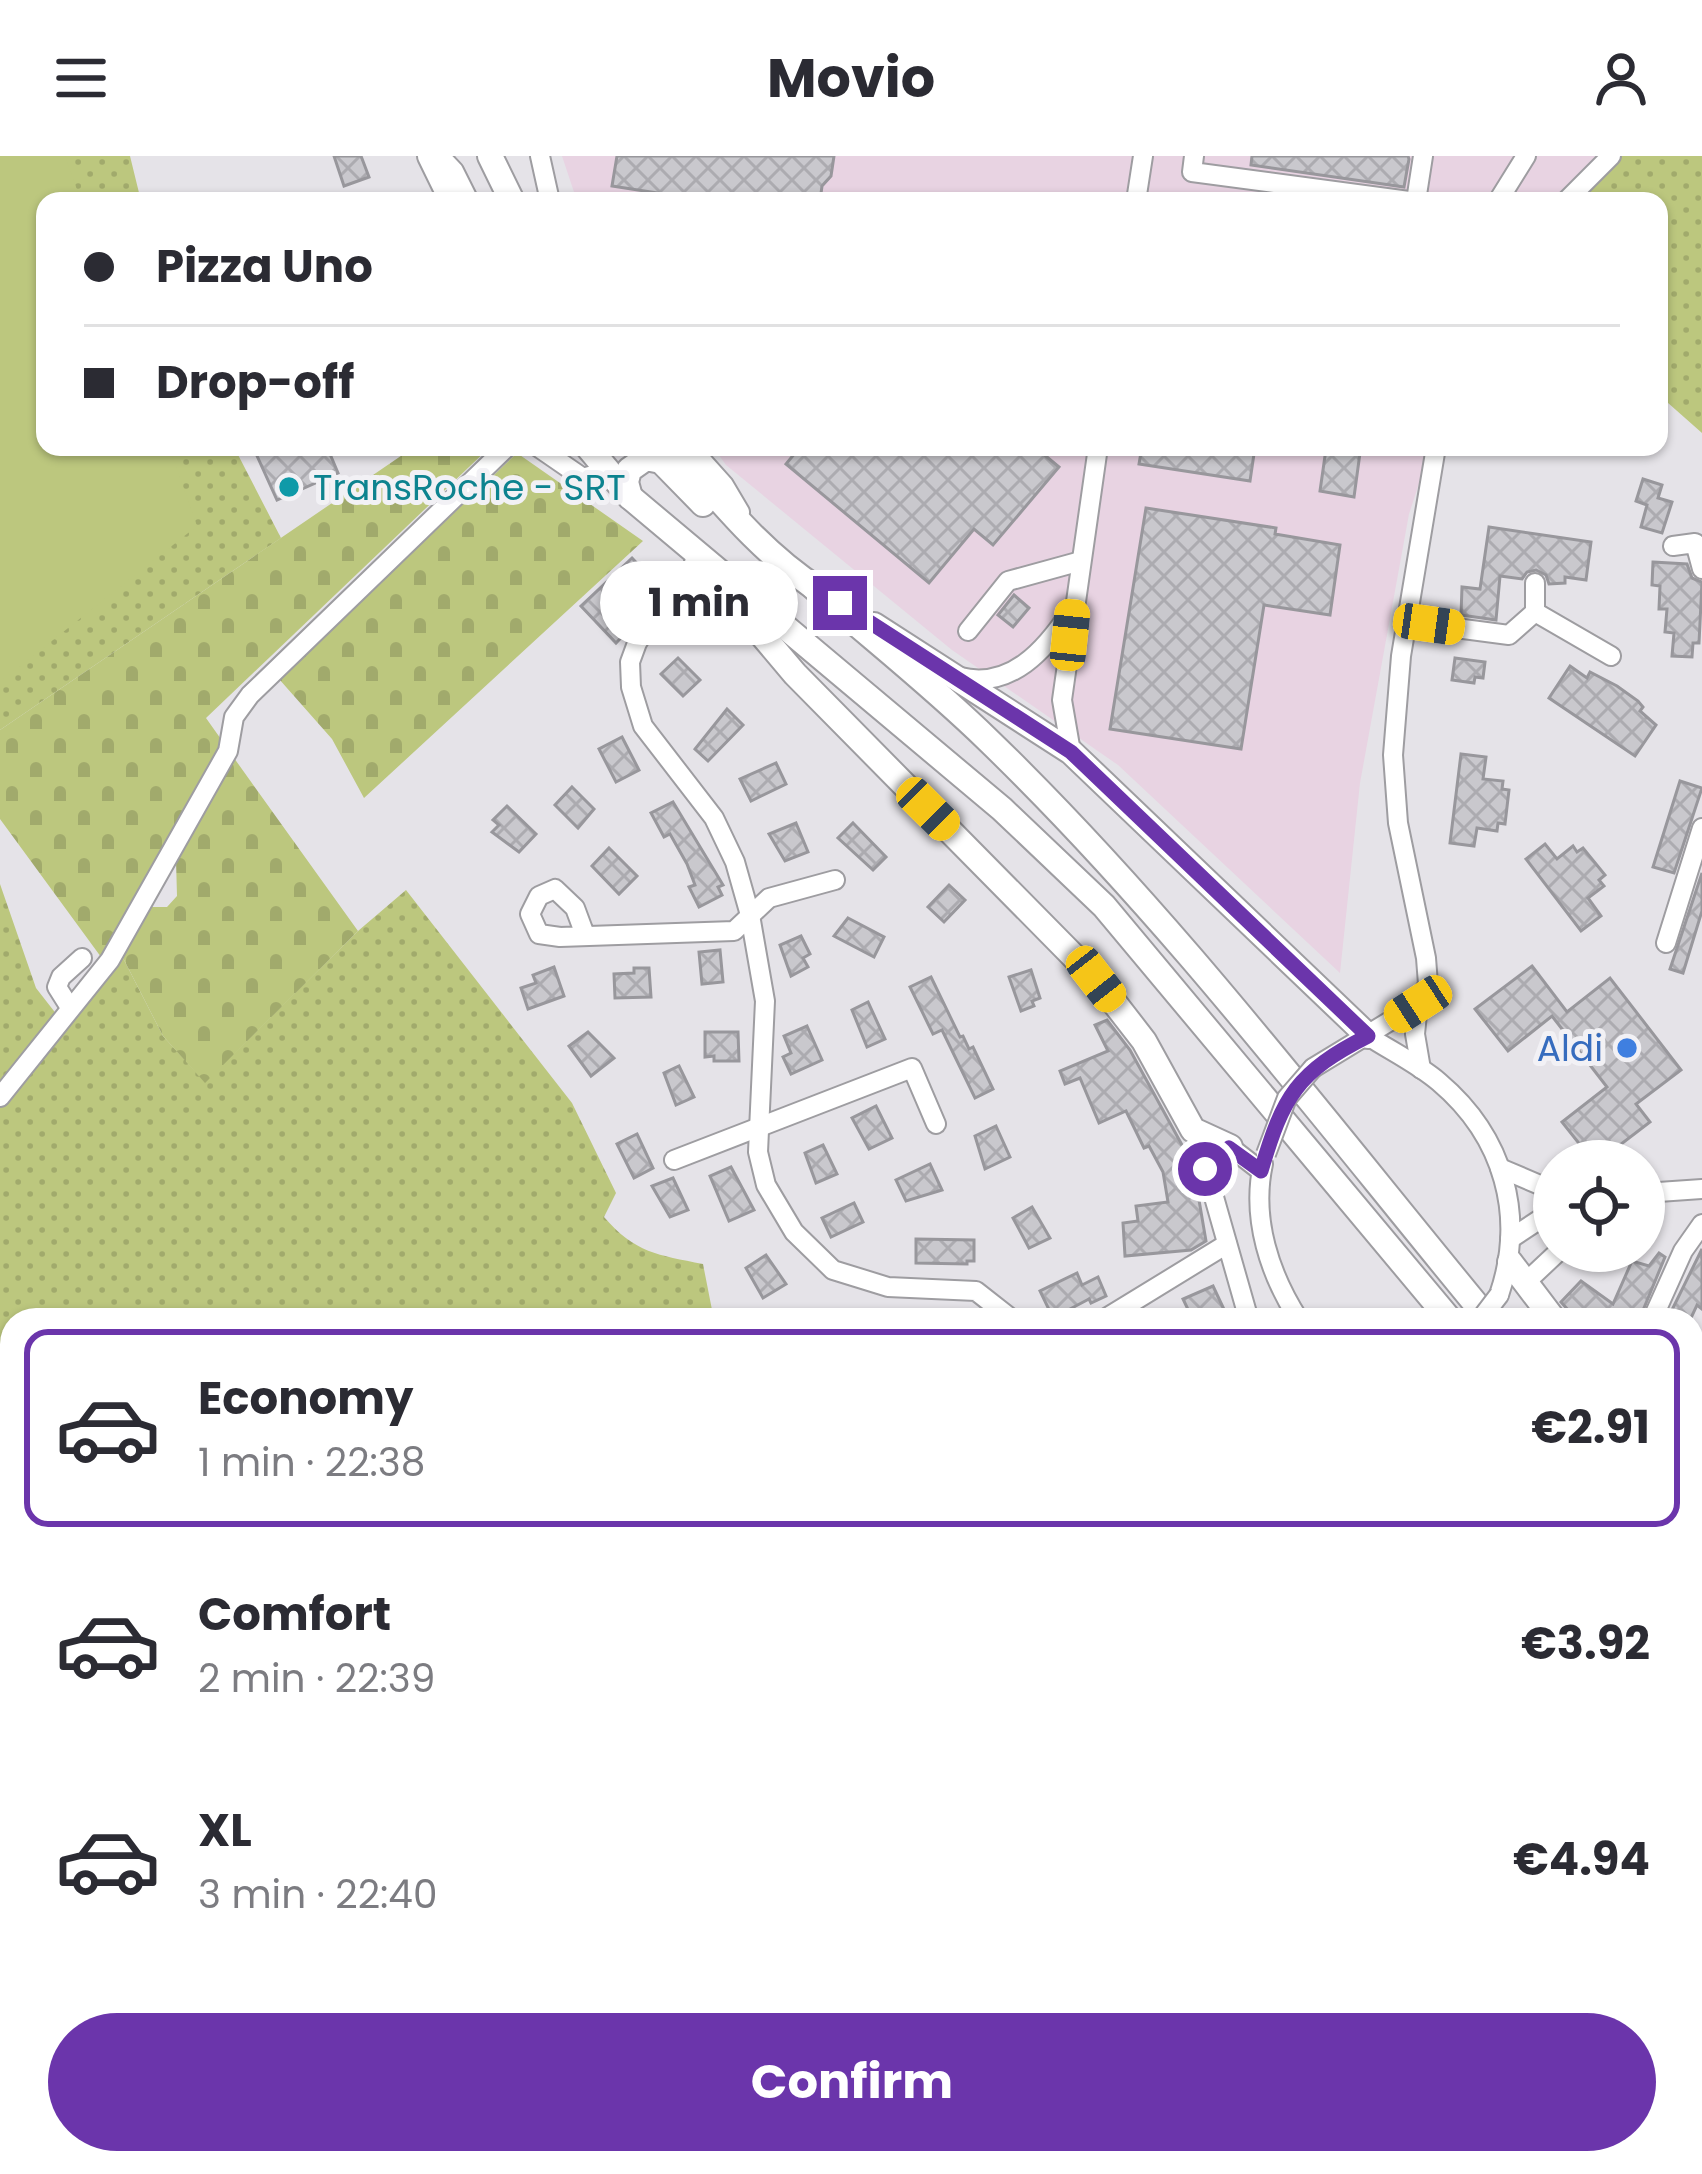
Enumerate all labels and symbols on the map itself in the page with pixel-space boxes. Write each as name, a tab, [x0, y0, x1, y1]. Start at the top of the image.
place label: TransRoche - SRT	[313, 462, 626, 513]
marker: TransRoche - SRT	[276, 474, 302, 500]
callout: 1 min	[600, 561, 798, 645]
route end	[813, 576, 867, 630]
car	[1048, 597, 1092, 673]
car	[1391, 601, 1467, 647]
car	[890, 771, 966, 847]
car	[1060, 940, 1132, 1018]
car	[1378, 969, 1458, 1039]
place label: Aldi	[1537, 1023, 1603, 1074]
marker: Aldi	[1614, 1035, 1640, 1061]
route start	[1178, 1142, 1232, 1196]

